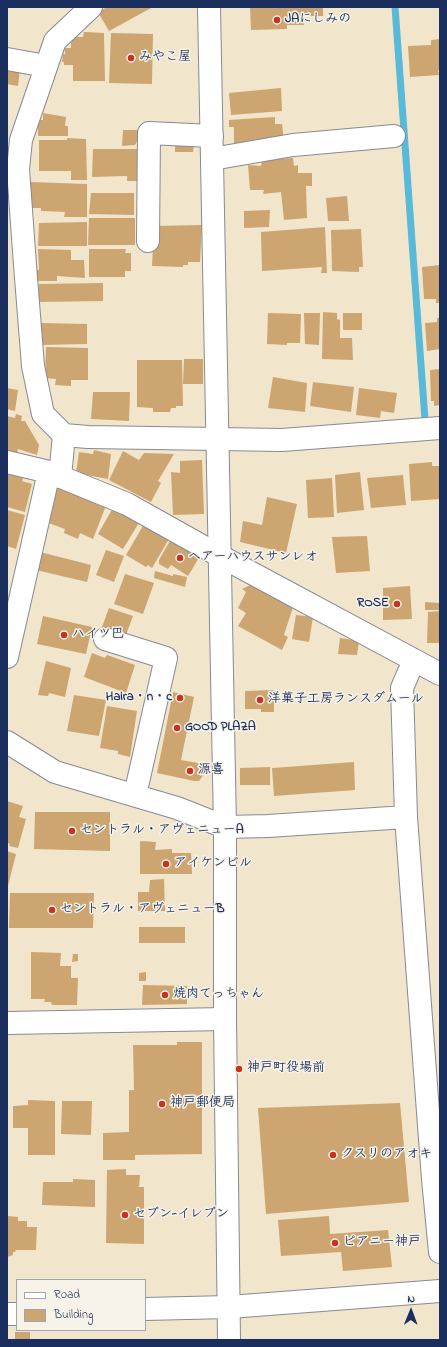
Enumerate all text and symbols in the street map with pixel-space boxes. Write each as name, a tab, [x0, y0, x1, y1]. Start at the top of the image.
place label: JAにしみの	[285, 12, 351, 28]
marker: JAにしみの	[272, 15, 282, 25]
place label: みやこ屋	[139, 50, 191, 66]
marker: みやこ屋	[126, 53, 136, 63]
place label: ヘアーハウスサンレオ	[188, 550, 317, 566]
marker: ヘアーハウスサンレオ	[175, 553, 185, 563]
place label: ROSE	[357, 596, 389, 612]
marker: ROSE	[392, 599, 402, 609]
place label: ハイツ巴	[72, 627, 124, 643]
marker: ハイツ巴	[59, 630, 69, 640]
place label: Haira・n・c	[106, 690, 172, 706]
place label: 洋菓子工房ランスダムール	[268, 692, 424, 708]
marker: Haira・n・c	[175, 693, 185, 703]
marker: 洋菓子工房ランスダムール	[255, 695, 265, 705]
place label: GOOD PLAZA	[185, 720, 256, 736]
marker: GOOD PLAZA	[172, 723, 182, 733]
place label: 源喜	[198, 763, 224, 779]
marker: 源喜	[185, 766, 195, 776]
place label: セントラル・アヴェニューA	[80, 823, 244, 839]
marker: セントラル・アヴェニューA	[67, 826, 77, 836]
place label: アイケンビル	[174, 856, 252, 872]
marker: アイケンビル	[161, 859, 171, 869]
place label: セントラル・アヴェニューB	[60, 902, 224, 918]
marker: セントラル・アヴェニューB	[47, 905, 57, 915]
place label: 焼肉てっちゃん	[173, 987, 264, 1003]
marker: 焼肉てっちゃん	[160, 990, 170, 1000]
place label: 神戸町役場前	[247, 1061, 325, 1077]
marker: 神戸町役場前	[234, 1064, 244, 1074]
place label: 神戸郵便局	[170, 1096, 235, 1112]
marker: 神戸郵便局	[157, 1099, 167, 1109]
place label: クスリのアオキ	[341, 1147, 432, 1163]
marker: クスリのアオキ	[328, 1150, 338, 1160]
place label: セブン-イレブン	[133, 1207, 229, 1223]
marker: セブン-イレブン	[120, 1210, 130, 1220]
place label: ピアニー神戸	[343, 1235, 421, 1251]
marker: ピアニー神戸	[330, 1238, 340, 1248]
legend	[16, 1279, 146, 1331]
text: Road	[54, 1286, 80, 1304]
north arrow	[391, 1291, 431, 1331]
text: N	[407, 1291, 415, 1307]
text: Building	[54, 1306, 93, 1324]

